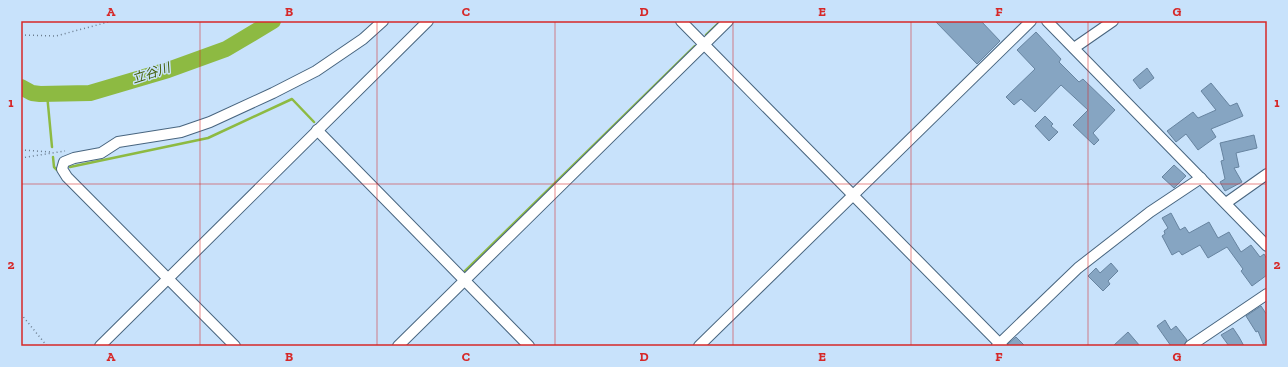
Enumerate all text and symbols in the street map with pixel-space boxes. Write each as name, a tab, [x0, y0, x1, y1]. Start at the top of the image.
text: A	[107, 4, 116, 19]
text: B	[285, 4, 293, 19]
text: C	[462, 4, 470, 19]
text: D	[639, 4, 649, 19]
text: E	[818, 4, 826, 19]
text: F	[995, 4, 1003, 19]
text: G	[1173, 4, 1182, 19]
water label: 立谷川	[130, 59, 174, 86]
text: 1	[8, 95, 14, 110]
text: 1	[1274, 95, 1280, 110]
text: 2	[8, 257, 15, 272]
text: 2	[1274, 257, 1281, 272]
text: A	[107, 349, 116, 364]
text: B	[285, 349, 293, 364]
text: C	[462, 349, 470, 364]
text: D	[639, 349, 649, 364]
text: E	[818, 349, 826, 364]
text: F	[995, 349, 1003, 364]
text: G	[1173, 349, 1182, 364]

